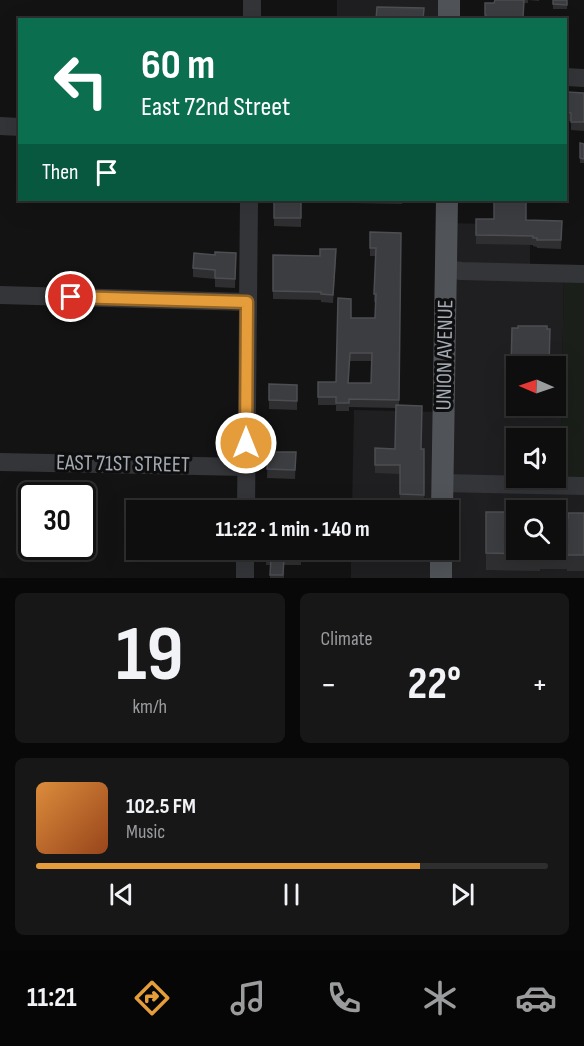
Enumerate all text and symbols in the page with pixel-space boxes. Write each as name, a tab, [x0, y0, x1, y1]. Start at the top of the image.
text: 60 m	[141, 40, 215, 91]
icon: left	[42, 42, 120, 120]
text: East 72nd Street	[141, 91, 290, 123]
icon: arrive	[90, 156, 123, 189]
text: Then	[42, 159, 78, 186]
pin	[45, 271, 96, 322]
icon: arrive	[54, 280, 87, 313]
street label: UNION AVENUE	[431, 299, 459, 411]
north arrow	[506, 356, 566, 416]
map controls	[506, 356, 566, 560]
position arrow	[214, 411, 278, 475]
button: sound	[506, 428, 566, 488]
street label: EAST 71ST STREET	[56, 449, 190, 479]
speed limit sign: 30	[18, 482, 96, 560]
button: search	[506, 500, 566, 560]
text: 11:22 · 1 min · 140 m	[215, 516, 370, 543]
text: 19	[116, 609, 184, 702]
text: Climate	[321, 627, 373, 651]
text: 22°	[407, 657, 461, 712]
text: −	[321, 665, 337, 705]
text: +	[532, 665, 548, 705]
text: km/h	[132, 695, 167, 719]
text: 102.5 FM	[126, 793, 196, 820]
text: Music	[126, 820, 165, 844]
icon: previous	[105, 878, 138, 911]
icon: pause	[275, 878, 308, 911]
icon: next	[446, 878, 479, 911]
icon: directions	[131, 977, 173, 1019]
icon: music	[227, 977, 269, 1019]
icon: phone	[323, 977, 365, 1019]
icon: climate	[419, 977, 461, 1019]
icon: car	[515, 977, 557, 1019]
text: 11:21	[27, 982, 77, 1014]

